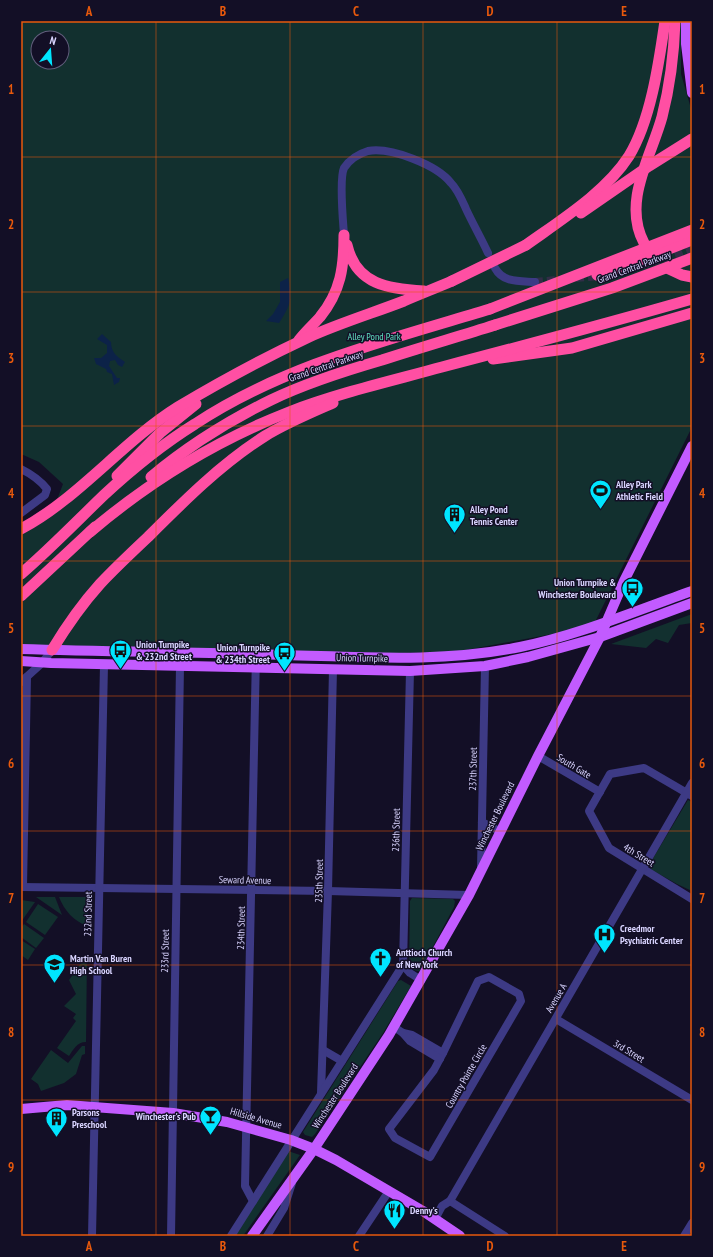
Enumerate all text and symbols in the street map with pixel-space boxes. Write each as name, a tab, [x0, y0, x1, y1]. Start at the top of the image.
text: A	[85, 3, 93, 20]
text: B	[220, 3, 226, 20]
text: C	[353, 3, 359, 20]
text: D	[487, 3, 494, 20]
text: E	[621, 3, 627, 20]
north arrow	[30, 30, 70, 70]
text: N	[48, 33, 58, 48]
text: 1	[8, 81, 14, 98]
text: 1	[699, 81, 705, 98]
text: 2	[8, 216, 14, 233]
text: 2	[699, 216, 705, 233]
street label: Grand Central Parkway	[595, 248, 673, 286]
park label: Alley Pond Park	[347, 330, 401, 343]
street label: Grand Central Parkway	[287, 347, 365, 385]
text: 3	[8, 350, 14, 367]
text: 3	[699, 350, 705, 367]
sports icon: Alley Park Athletic Field	[588, 477, 614, 510]
place label: Alley Park Athletic Field	[615, 478, 664, 503]
text: 4	[8, 485, 15, 502]
text: 4	[699, 485, 706, 502]
building icon: Alley Pond Tennis Center	[441, 502, 467, 535]
place label: Alley Pond Tennis Center	[469, 503, 518, 528]
bus stop icon: Union Turnpike & Winchester Boulevard	[619, 575, 645, 608]
place label: Union Turnpike & Winchester Boulevard	[537, 576, 617, 601]
text: 5	[8, 620, 14, 637]
text: 5	[699, 620, 705, 637]
bus stop icon: Union Turnpike & 232nd Street	[108, 637, 134, 670]
place label: Union Turnpike & 232nd Street	[136, 638, 192, 663]
bus stop icon: Union Turnpike & 234th Street	[272, 640, 298, 673]
place label: Union Turnpike & 234th Street	[216, 641, 270, 666]
street label: Union Turnpike	[336, 651, 388, 665]
street label: 237th Street	[466, 747, 480, 791]
street label: South Gate	[554, 751, 594, 781]
text: 6	[8, 755, 14, 772]
text: 6	[699, 755, 705, 772]
street label: Winchester Boulevard	[473, 779, 517, 853]
street label: 236th Street	[389, 808, 403, 852]
street label: 4th Street	[621, 841, 657, 870]
street label: 235th Street	[312, 859, 326, 903]
street label: Seward Avenue	[219, 873, 271, 887]
text: 7	[8, 890, 14, 907]
text: 7	[699, 890, 705, 907]
street label: 232nd Street	[81, 891, 95, 937]
street label: 234th Street	[234, 906, 248, 950]
hospital icon: Creedmor Psychiatric Center	[591, 921, 617, 954]
place label: Creedmor Psychiatric Center	[620, 922, 683, 947]
street label: 233rd Street	[158, 929, 172, 973]
church icon: Anttioch Church of New York	[367, 945, 393, 978]
place label: Anttioch Church of New York	[395, 946, 453, 971]
school or university icon: Martin Van Buren High School	[42, 951, 68, 984]
place label: Martin Van Buren High School	[70, 952, 132, 977]
street label: Avenue A	[542, 981, 570, 1015]
text: 8	[8, 1024, 14, 1041]
text: 8	[699, 1024, 705, 1041]
street label: 3rd Street	[611, 1037, 647, 1066]
street label: Country Pointe Circle	[442, 1042, 490, 1110]
street label: Winchester Boulevard	[309, 1061, 361, 1131]
bar icon: Winchester's Pub	[198, 1103, 224, 1136]
street label: Hillside Avenue	[229, 1104, 283, 1132]
building icon: Parsons Preschool	[43, 1105, 69, 1138]
place label: Parsons Preschool	[72, 1106, 107, 1131]
place label: Winchester's Pub	[135, 1110, 197, 1123]
text: 9	[8, 1159, 14, 1176]
text: 9	[699, 1159, 705, 1176]
restaurant icon: Denny's	[381, 1197, 407, 1230]
place label: Denny's	[410, 1204, 438, 1217]
text: A	[85, 1238, 93, 1255]
text: B	[220, 1238, 226, 1255]
text: C	[353, 1238, 359, 1255]
text: D	[487, 1238, 494, 1255]
text: E	[621, 1238, 627, 1255]

